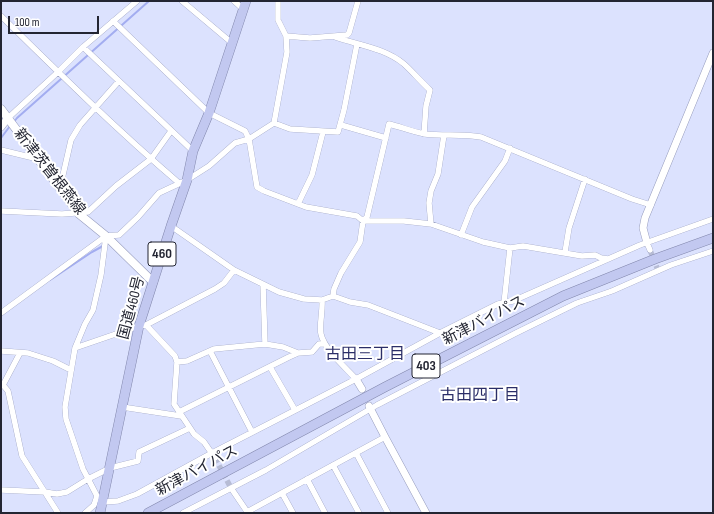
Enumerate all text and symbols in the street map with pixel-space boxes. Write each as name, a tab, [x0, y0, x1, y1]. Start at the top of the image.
scale bar	[10, 8, 101, 34]
text: 100 m	[15, 15, 40, 30]
street label: 新津茨曽根燕線	[10, 125, 88, 219]
road number: 460	[148, 242, 176, 266]
street label: 国道460号	[115, 275, 149, 341]
street label: 新津バイパス	[440, 293, 528, 349]
district label: 古田三丁目	[325, 345, 405, 365]
road number: 403	[412, 354, 440, 378]
district label: 古田四丁目	[440, 386, 520, 406]
street label: 新津バイパス	[153, 442, 241, 500]

